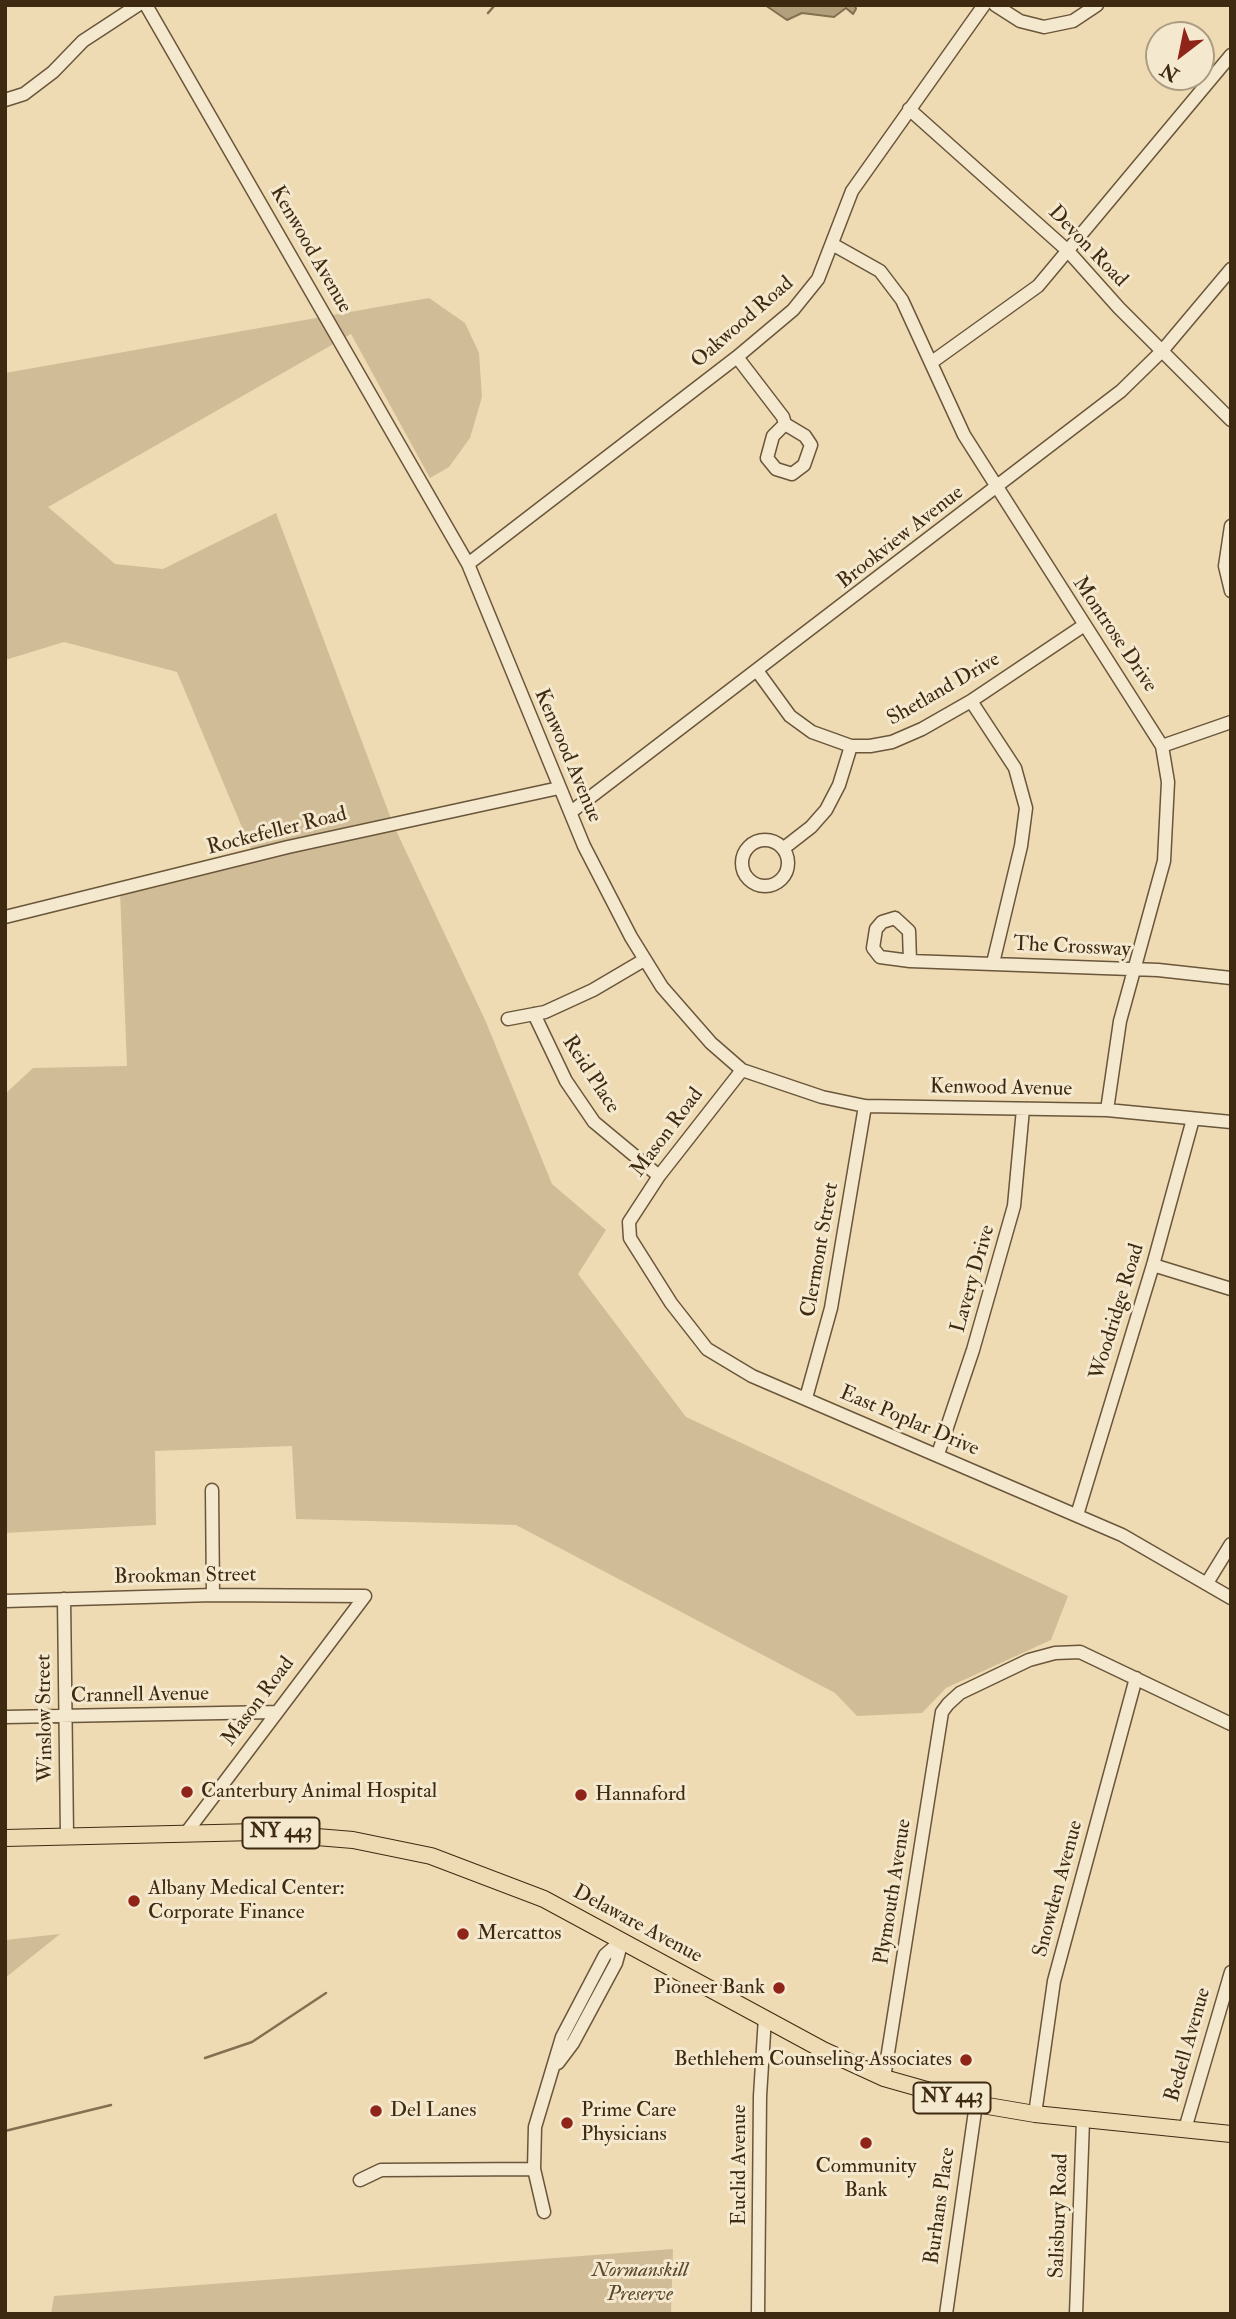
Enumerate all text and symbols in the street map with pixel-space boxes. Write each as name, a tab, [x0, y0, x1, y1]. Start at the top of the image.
north arrow	[1145, 21, 1215, 91]
text: N	[1156, 57, 1184, 87]
street label: Kenwood Avenue	[264, 182, 356, 318]
street label: Devon Road	[1042, 201, 1132, 293]
street label: Oakwood Road	[687, 272, 799, 374]
street label: Brookview Avenue	[833, 481, 969, 595]
street label: Montrose Drive	[1066, 572, 1162, 698]
street label: Shetland Drive	[883, 648, 1005, 732]
street label: Kenwood Avenue	[528, 686, 606, 826]
street label: Rockefeller Road	[205, 802, 349, 862]
street label: The Crossway	[1013, 932, 1131, 964]
street label: Reid Place	[556, 1031, 624, 1119]
street label: Kenwood Avenue	[930, 1075, 1072, 1103]
street label: Mason Road	[626, 1083, 710, 1183]
street label: Clermont Street	[797, 1181, 845, 1319]
street label: Lavery Drive	[947, 1222, 1001, 1336]
street label: Woodridge Road	[1085, 1241, 1151, 1383]
street label: East Poplar Drive	[836, 1381, 982, 1463]
street label: Brookman Street	[114, 1563, 256, 1591]
street label: Mason Road	[217, 1652, 301, 1752]
street label: Winslow Street	[32, 1654, 60, 1782]
street label: Crannell Avenue	[71, 1682, 209, 1710]
place label: Canterbury Animal Hospital	[201, 1779, 437, 1805]
place label: Hannaford	[595, 1782, 686, 1808]
marker: Canterbury Animal Hospital	[179, 1784, 195, 1800]
marker: Hannaford	[573, 1787, 589, 1803]
road number: NY 443	[243, 1817, 320, 1848]
street label: Plymouth Avenue	[870, 1817, 918, 1967]
street label: Snowden Avenue	[1029, 1818, 1089, 1960]
place label: Albany Medical Center: Corporate Finance	[148, 1876, 345, 1926]
street label: Delaware Avenue	[568, 1880, 706, 1970]
marker: Albany Medical Center: Corporate Finance	[126, 1893, 142, 1909]
place label: Mercattos	[477, 1921, 561, 1947]
marker: Mercattos	[455, 1926, 471, 1942]
place label: Pioneer Bank	[653, 1975, 765, 2001]
marker: Pioneer Bank	[771, 1980, 787, 1996]
street label: Bedell Avenue	[1161, 1985, 1217, 2105]
place label: Bethlehem Counseling Associates	[674, 2047, 952, 2073]
marker: Bethlehem Counseling Associates	[958, 2052, 974, 2068]
road number: NY 443	[914, 2082, 990, 2114]
place label: Del Lanes	[390, 2098, 476, 2124]
place label: Prime Care Physicians	[581, 2098, 676, 2148]
marker: Del Lanes	[368, 2103, 384, 2119]
street label: Euclid Avenue	[727, 2105, 753, 2225]
marker: Prime Care Physicians	[559, 2115, 575, 2131]
marker: Community Bank	[858, 2135, 874, 2151]
street label: Burhans Place	[920, 2146, 962, 2266]
street label: Salisbury Road	[1045, 2153, 1075, 2279]
place label: Community Bank	[815, 2154, 917, 2204]
park label: Normanskill Preserve	[592, 2258, 688, 2308]

